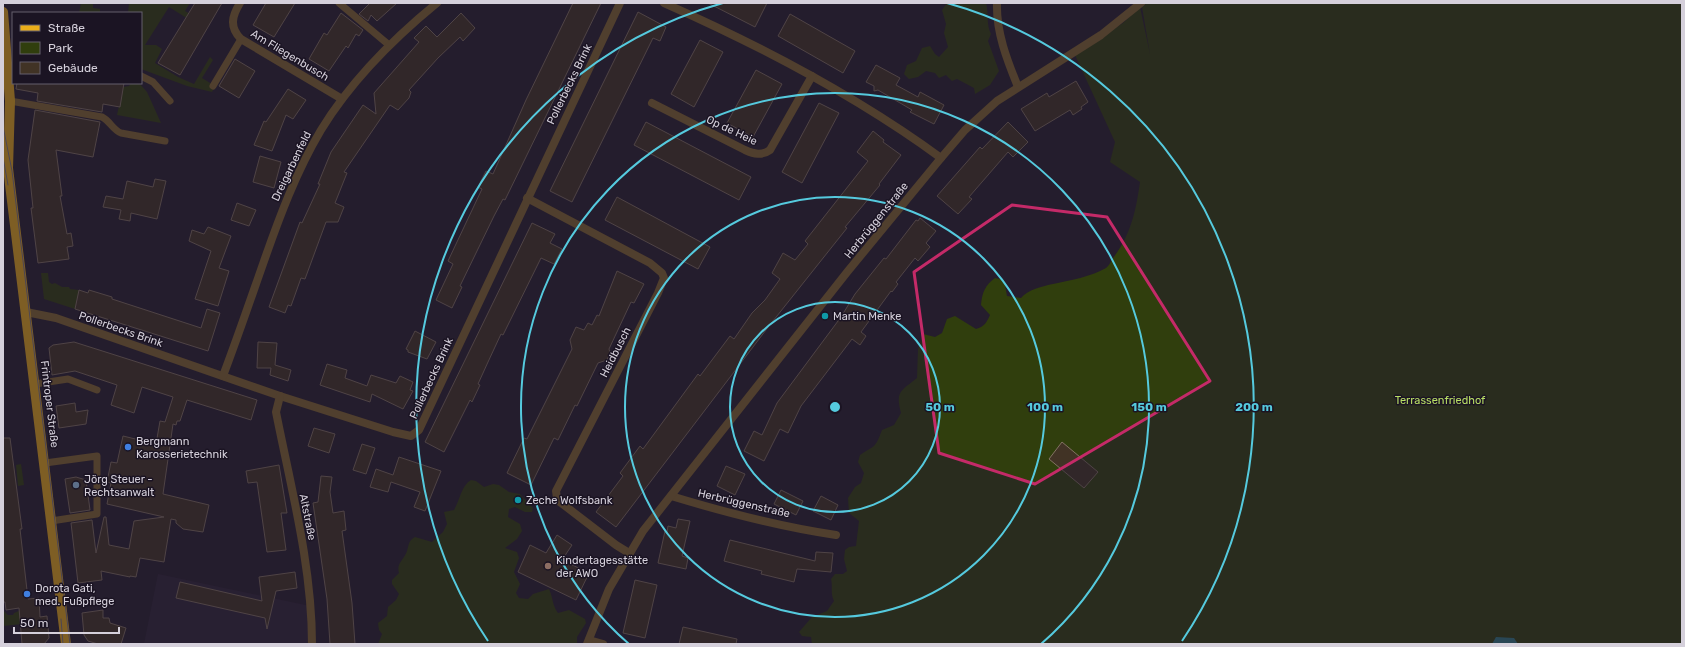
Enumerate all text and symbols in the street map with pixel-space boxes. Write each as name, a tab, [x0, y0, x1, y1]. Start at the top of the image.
legend	[12, 12, 142, 84]
text: Straße	[48, 21, 85, 35]
street label: Am Fliegenbusch	[248, 27, 331, 84]
text: Park	[48, 41, 74, 55]
street label: Pollerbecks Brink	[544, 41, 595, 127]
text: Gebäude	[48, 61, 98, 75]
street label: Op de Heie	[704, 113, 759, 148]
street label: Dreigarbenfeld	[269, 129, 314, 203]
street label: Herbrüggenstraße	[842, 180, 911, 261]
street label: Pollerbecks Brink	[77, 309, 165, 350]
place label: Martin Menke	[833, 310, 901, 323]
marker: Martin Menke	[820, 311, 830, 321]
street label: Heidbusch	[597, 325, 634, 380]
street label: Pollerbecks Brink	[407, 335, 456, 421]
street label: Frintroper Straße	[38, 360, 61, 448]
park label: Terrassenfriedhof	[1395, 394, 1486, 407]
centre of rings	[828, 400, 842, 414]
text: 50 m	[925, 400, 955, 414]
text: 100 m	[1027, 400, 1063, 414]
text: 150 m	[1131, 400, 1167, 414]
text: 200 m	[1235, 400, 1273, 414]
place label: Bergmann Karosserietechnik	[136, 435, 228, 461]
marker: Bergmann Karosserietechnik	[123, 442, 133, 452]
place label: Jörg Steuer - Rechtsanwalt	[84, 473, 155, 499]
marker: Jörg Steuer - Rechtsanwalt	[71, 480, 81, 490]
street label: Herbrüggenstraße	[697, 487, 791, 520]
street label: Altstraße	[297, 493, 318, 541]
place label: Zeche Wolfsbank	[526, 494, 613, 507]
marker: Zeche Wolfsbank	[513, 495, 523, 505]
place label: Kindertagesstätte der AWO	[556, 554, 648, 580]
marker: Kindertagesstätte der AWO	[543, 561, 553, 571]
place label: Dorota Gati, med. Fußpflege	[35, 582, 114, 608]
marker: Dorota Gati, med. Fußpflege	[22, 589, 32, 599]
scale bar	[14, 609, 119, 635]
text: 50 m	[20, 616, 48, 630]

